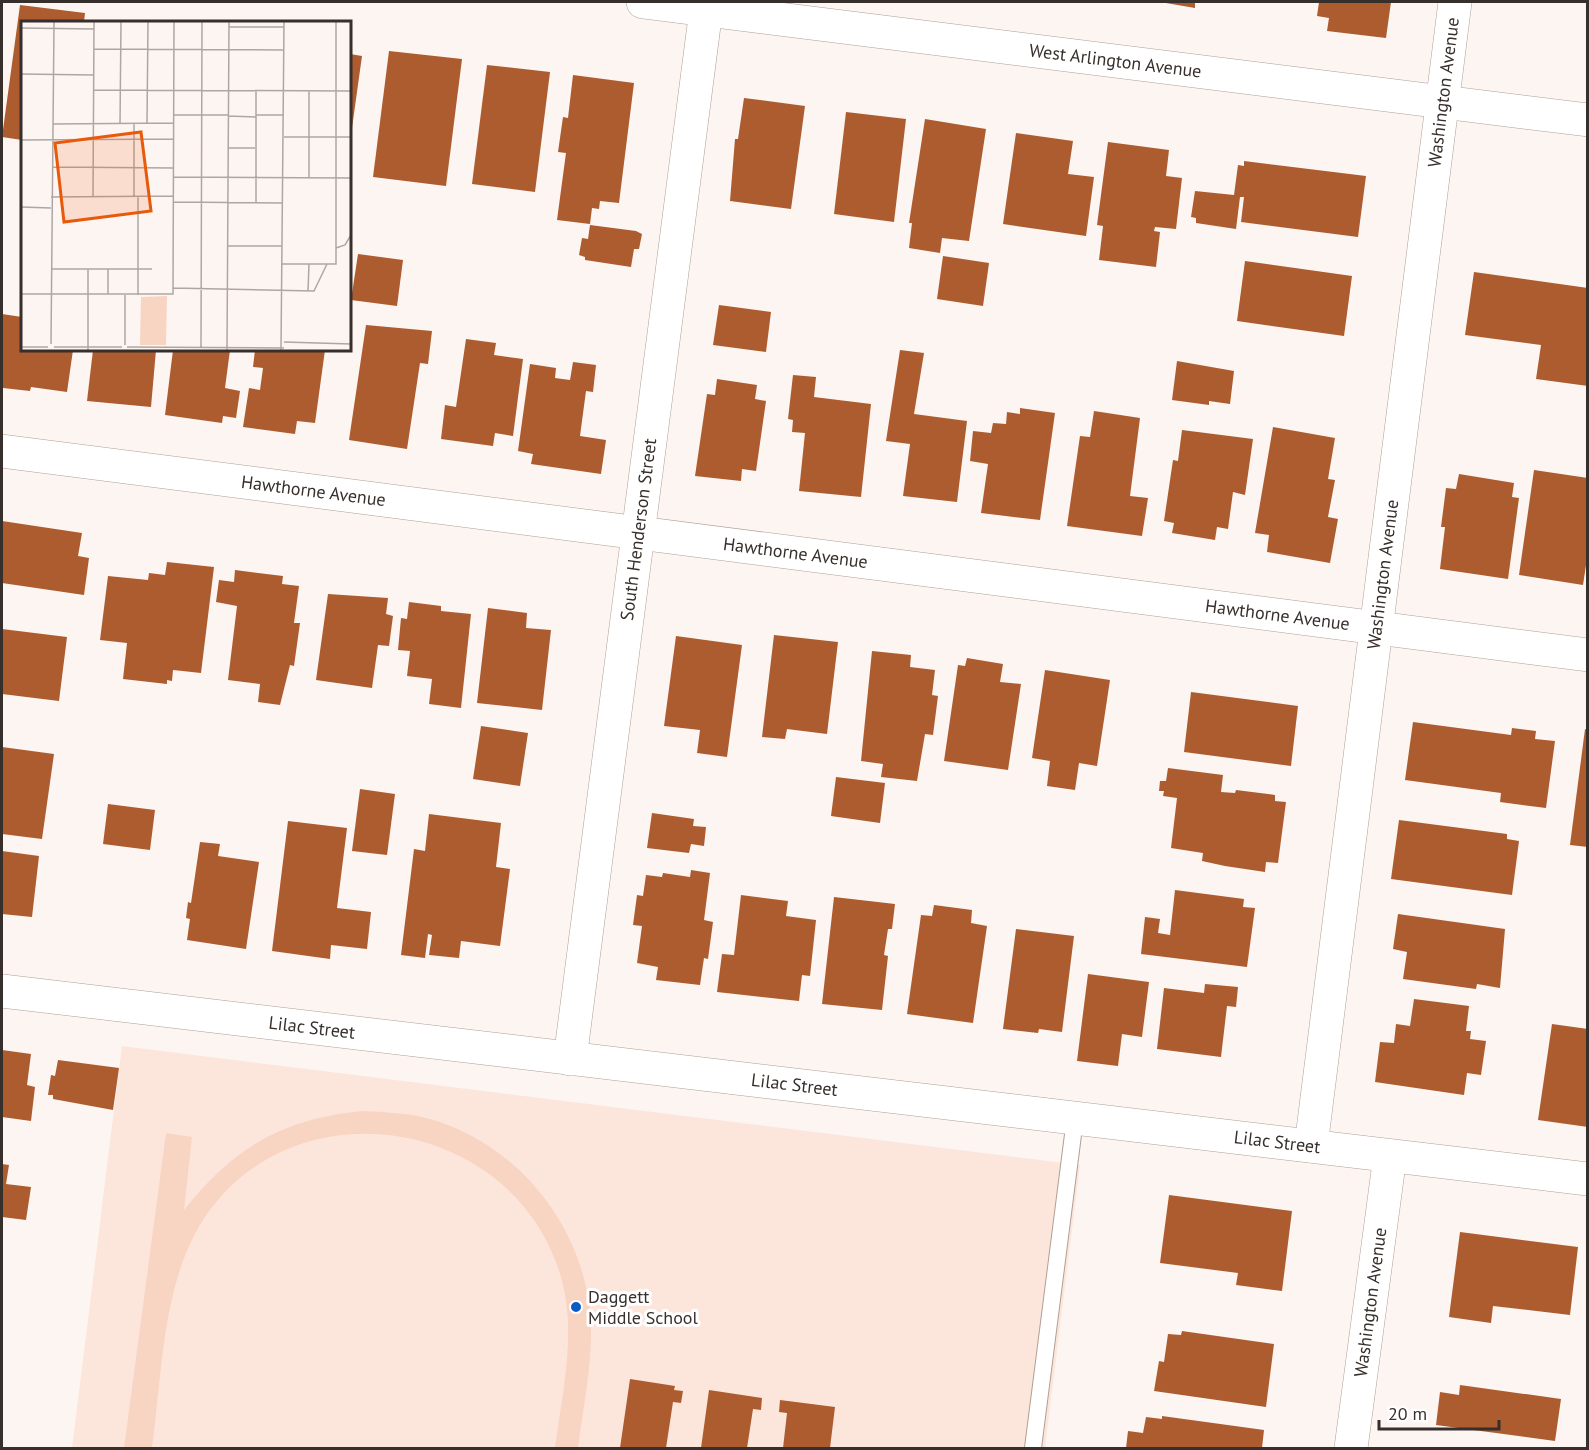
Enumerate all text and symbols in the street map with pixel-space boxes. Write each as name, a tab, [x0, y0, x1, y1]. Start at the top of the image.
street label: Washington Avenue	[1422, 16, 1464, 169]
inset map	[21, 21, 351, 351]
street label: West Arlington Avenue	[1028, 38, 1203, 83]
street label: South Henderson Street	[615, 437, 661, 622]
street label: Hawthorne Avenue	[240, 470, 387, 511]
street label: Washington Avenue	[1362, 498, 1403, 651]
street label: Hawthorne Avenue	[722, 532, 869, 573]
street label: Hawthorne Avenue	[1204, 594, 1351, 635]
street label: Lilac Street	[267, 1011, 356, 1044]
street label: Lilac Street	[750, 1068, 839, 1101]
street label: Lilac Street	[1233, 1125, 1322, 1158]
street label: Washington Avenue	[1349, 1226, 1391, 1379]
place label: Daggett Middle School	[588, 1285, 698, 1329]
marker: Daggett Middle School	[569, 1300, 583, 1314]
scale bar	[1379, 1393, 1499, 1431]
text: 20 m	[1388, 1402, 1427, 1425]

